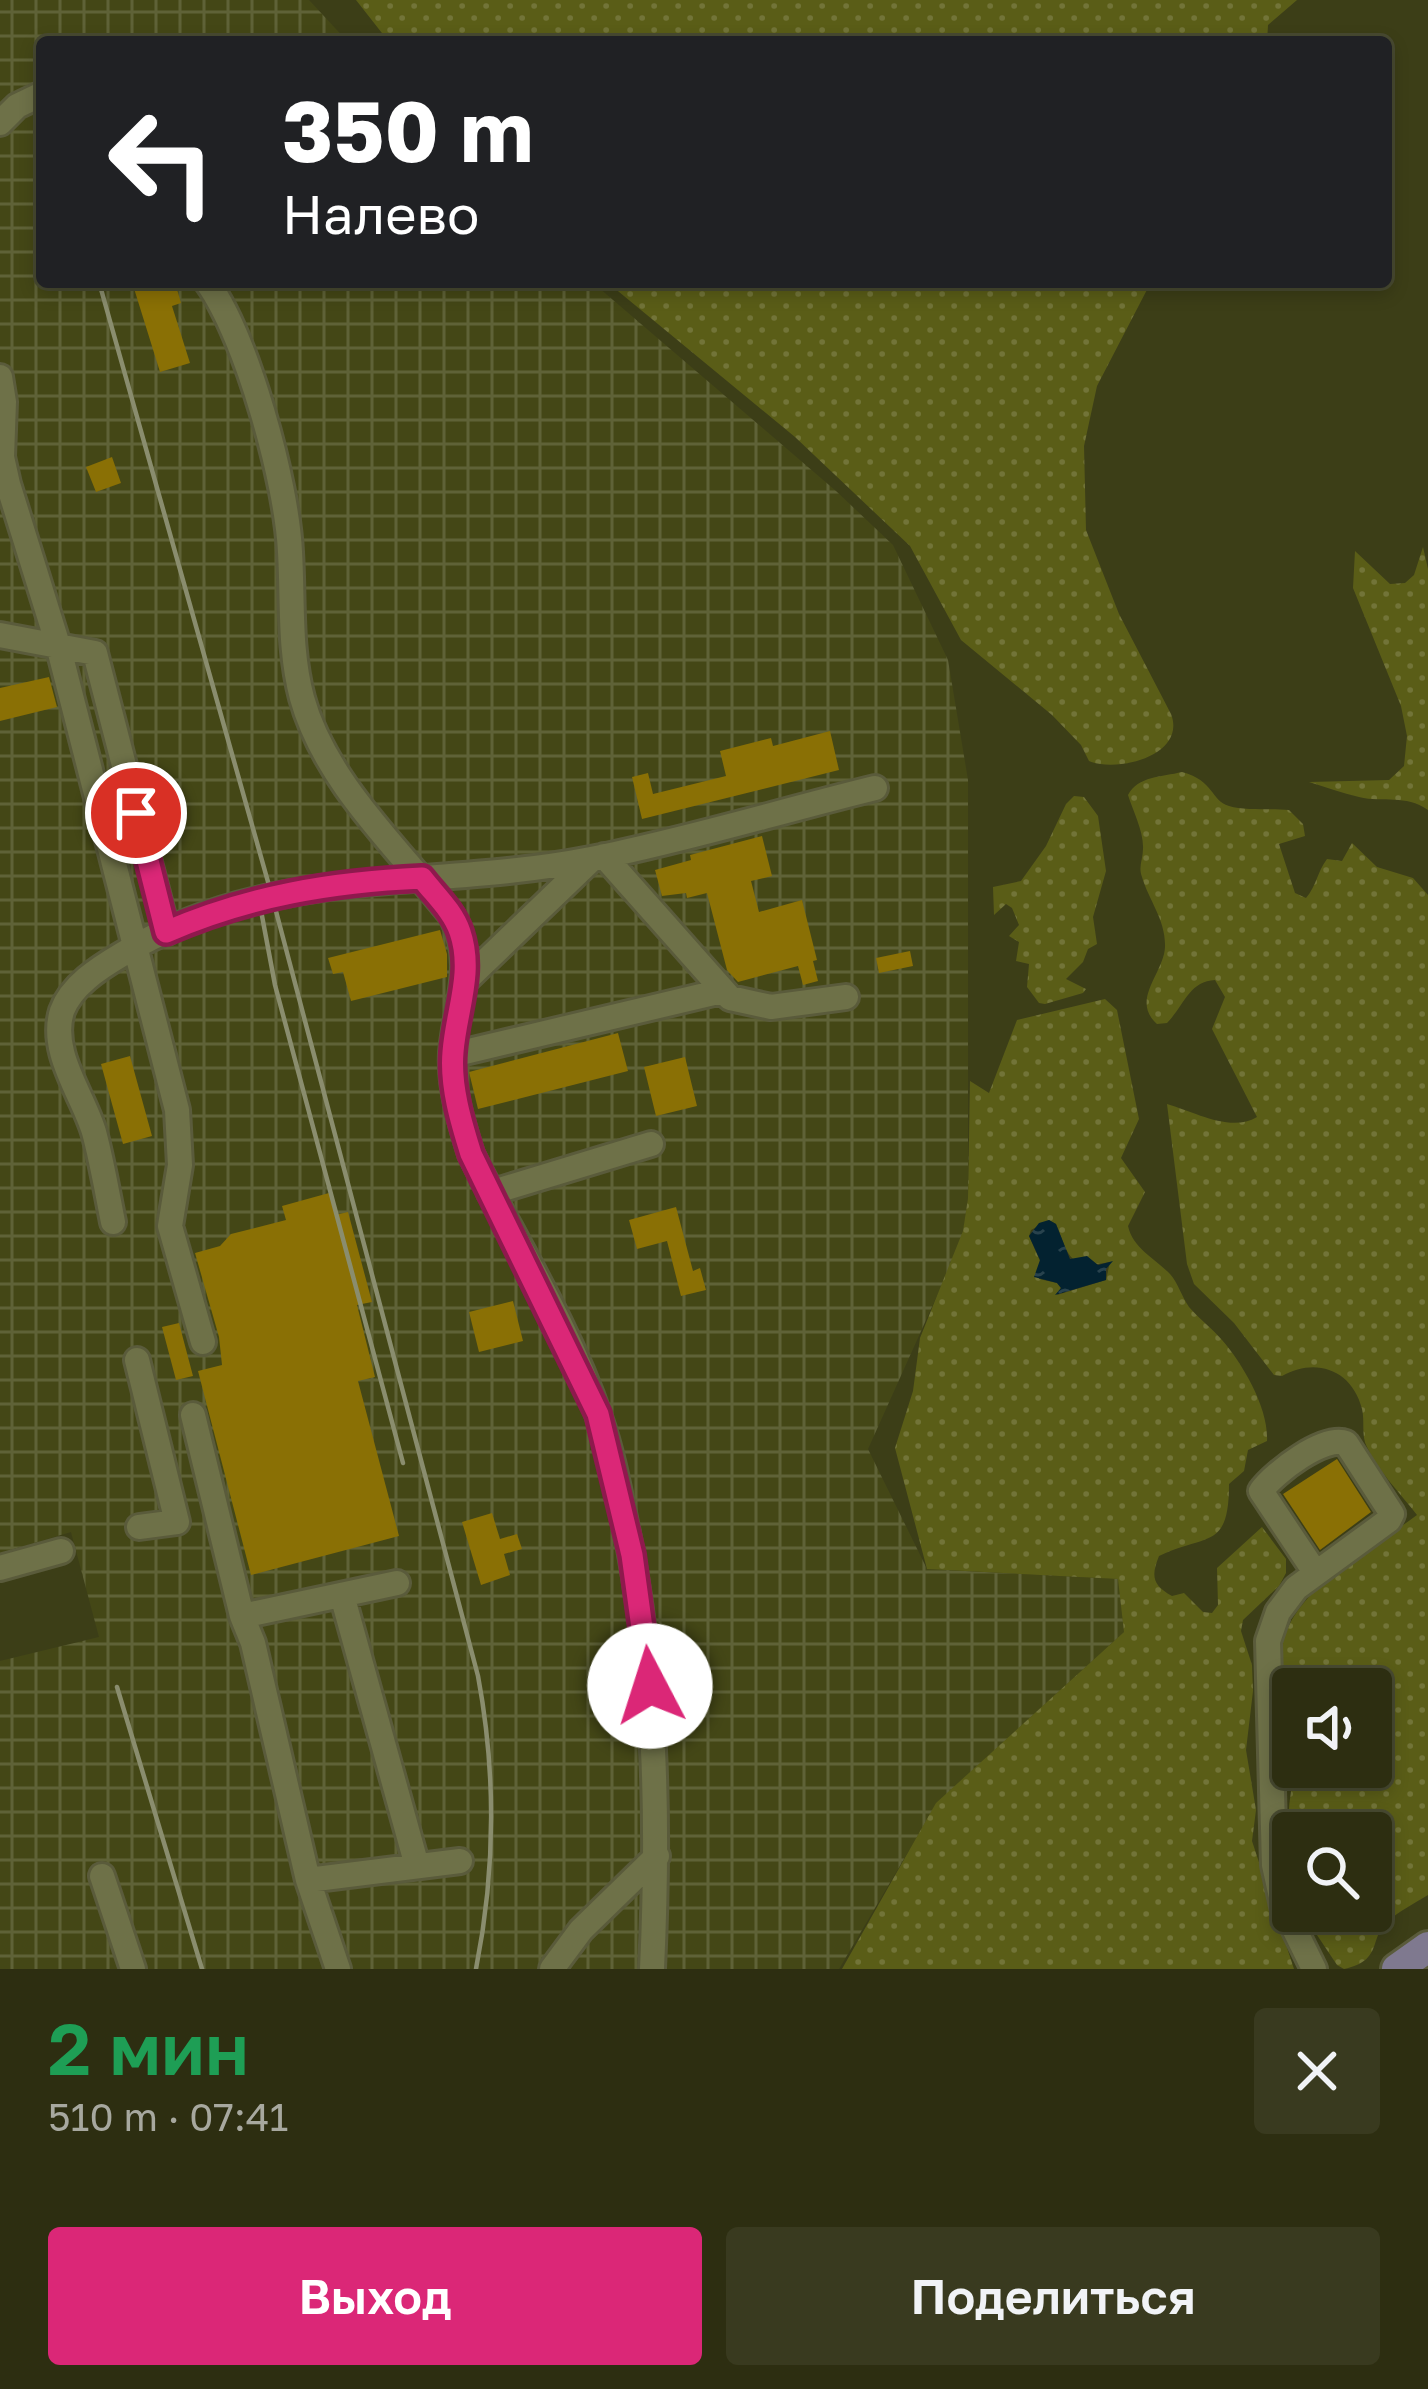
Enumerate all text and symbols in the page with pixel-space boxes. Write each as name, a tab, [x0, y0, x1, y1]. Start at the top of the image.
text: 350 m	[282, 80, 534, 180]
icon: left	[84, 84, 240, 240]
text: Налево	[282, 181, 479, 246]
pin	[85, 762, 187, 864]
icon: arrive	[103, 780, 169, 846]
position arrow	[587, 1623, 713, 1749]
map controls	[1272, 1668, 1392, 1932]
button: sound	[1272, 1668, 1392, 1788]
button: search	[1272, 1812, 1392, 1932]
text: 2 мин	[48, 2004, 249, 2091]
button: close	[1254, 2008, 1380, 2134]
text: 510 m · 07:41	[48, 2093, 288, 2140]
button: Выход	[48, 2227, 702, 2365]
button: Поделиться	[726, 2227, 1380, 2365]

